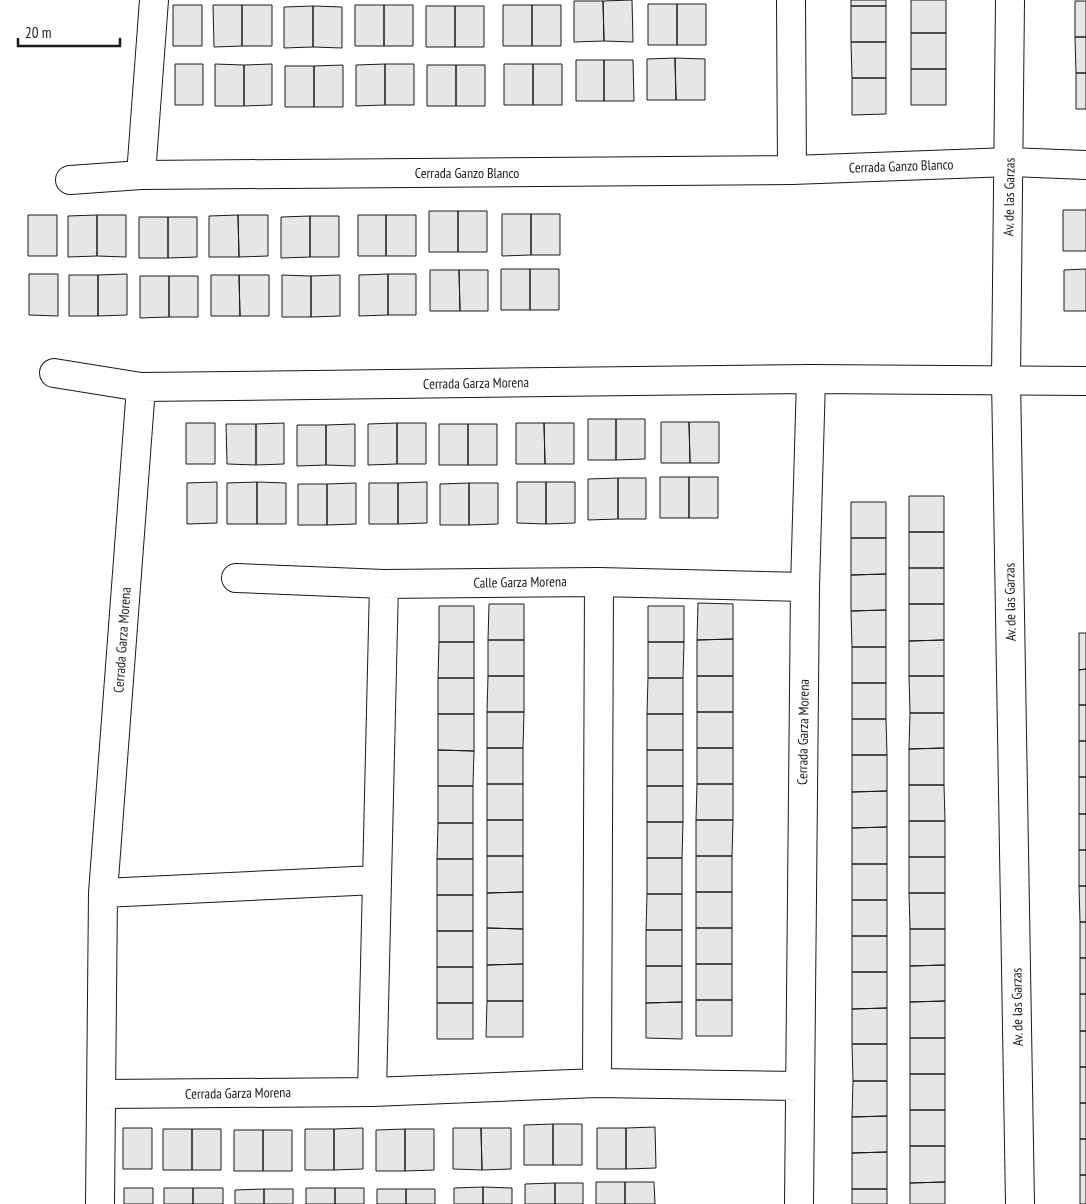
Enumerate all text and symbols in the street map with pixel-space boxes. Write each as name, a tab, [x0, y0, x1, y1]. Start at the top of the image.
scale bar	[18, 15, 120, 47]
text: 20 m	[25, 23, 51, 42]
street label: Cerrada Ganzo Blanco	[848, 155, 954, 177]
street label: Av. de las Garzas	[999, 157, 1019, 236]
street label: Cerrada Ganzo Blanco	[415, 164, 519, 182]
street label: Cerrada Garza Morena	[423, 373, 529, 393]
street label: Av. de las Garzas	[1000, 562, 1020, 641]
street label: Calle Garza Morena	[473, 572, 567, 592]
street label: Cerrada Garza Morena	[109, 587, 135, 693]
street label: Cerrada Garza Morena	[793, 679, 813, 785]
street label: Av. de las Garzas	[1007, 967, 1027, 1046]
street label: Cerrada Garza Morena	[185, 1083, 291, 1103]

